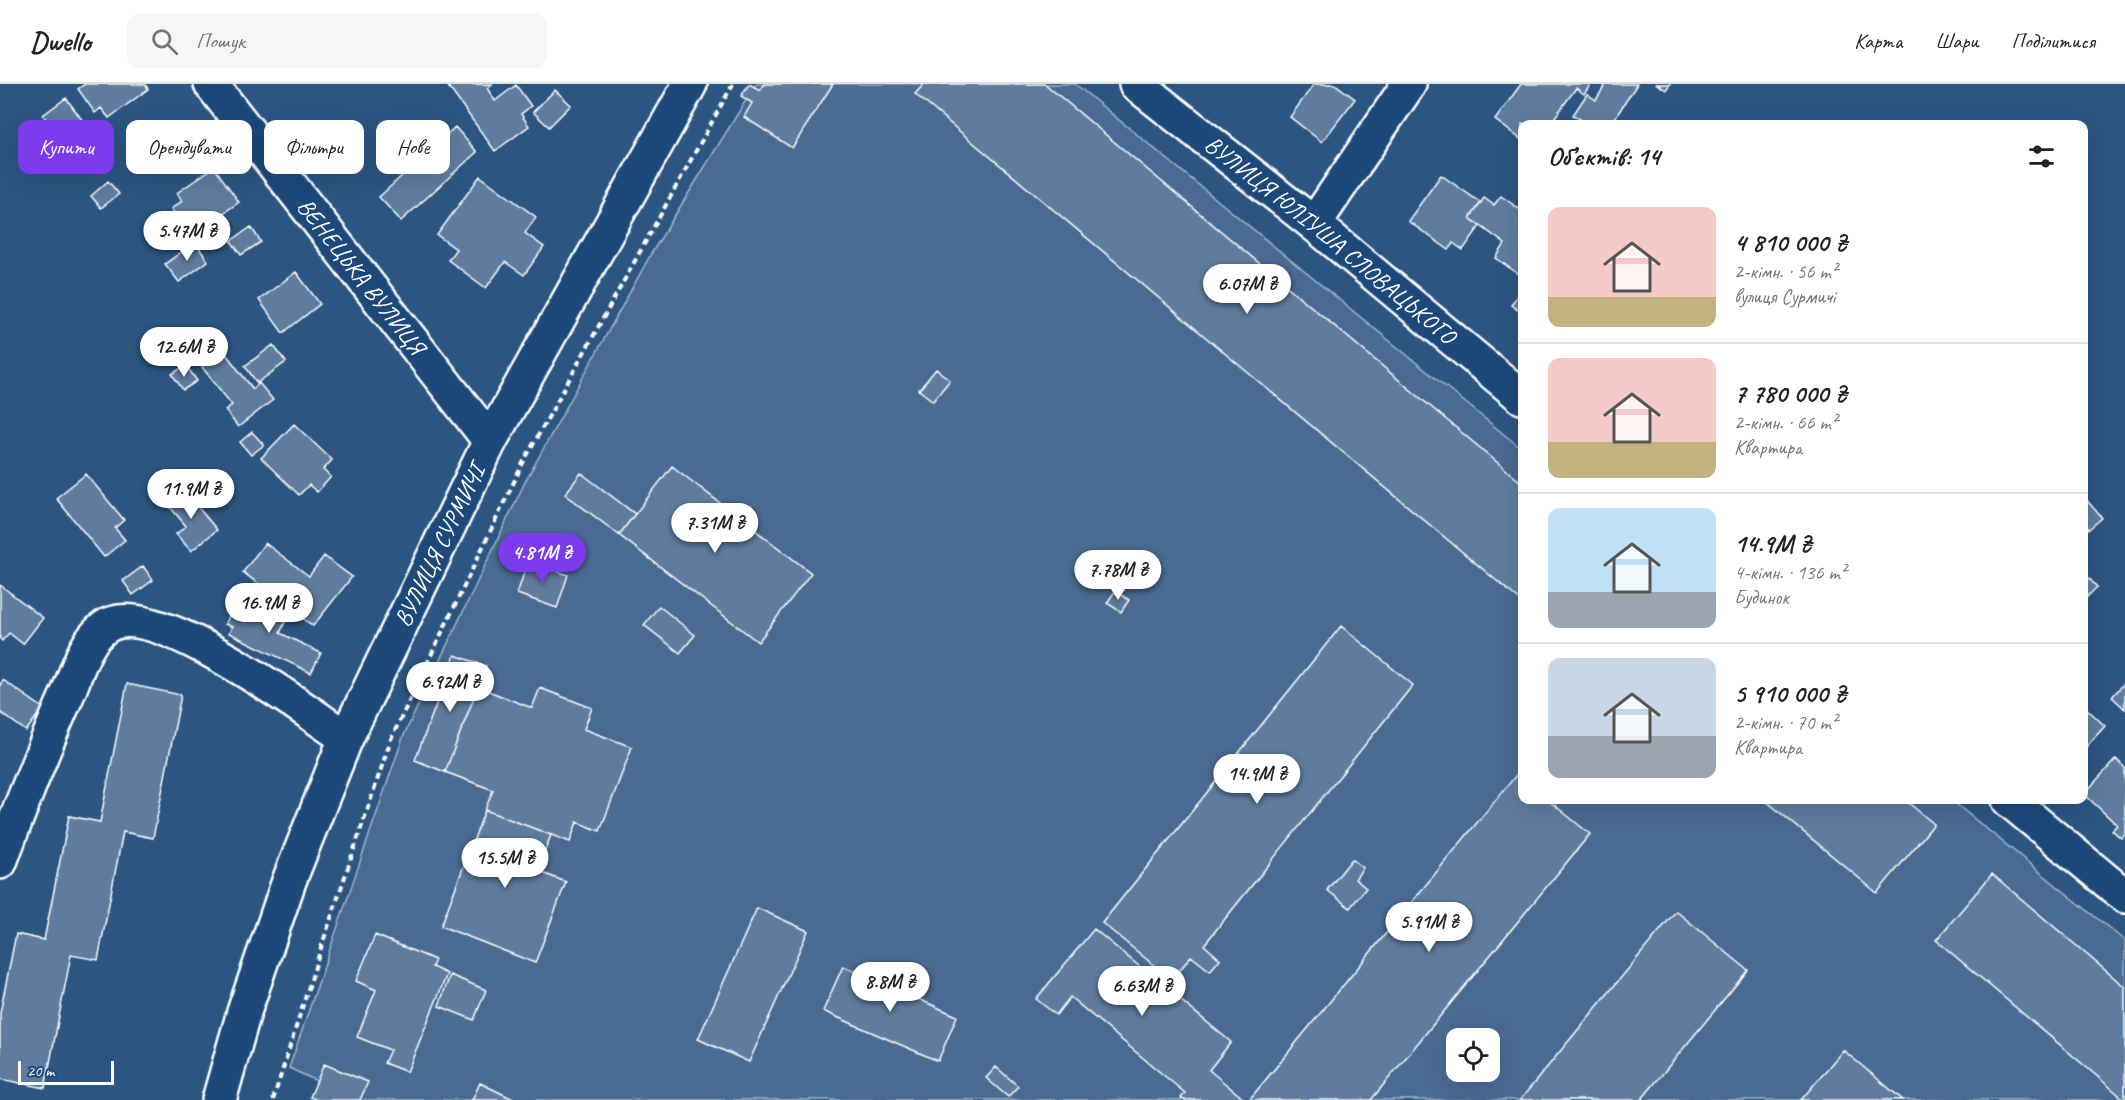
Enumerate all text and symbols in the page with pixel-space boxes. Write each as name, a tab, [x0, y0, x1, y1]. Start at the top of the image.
search box	[127, 14, 547, 68]
text: Dwello	[30, 24, 91, 59]
icon: search	[148, 25, 181, 58]
text: Пошук	[196, 27, 245, 55]
text: Карта	[1854, 28, 1902, 54]
text: Шари	[1935, 28, 1979, 54]
text: Поділитися	[2012, 28, 2095, 54]
chip: Купити	[18, 120, 114, 174]
chip: Орендувати	[126, 120, 252, 174]
chip: Фільтри	[264, 120, 364, 174]
chip: Нове	[376, 120, 450, 174]
street label: ВУЛИЦЯ ЮЛІУША СЛОВАЦЬКОГО	[1199, 129, 1464, 352]
text: Об’єктів: 14	[1548, 140, 1660, 173]
icon: filters	[2025, 140, 2058, 173]
street label: ВЕНЕЦЬКА ВУЛИЦЯ	[291, 192, 434, 363]
pin: 5.47M ₴	[132, 211, 242, 262]
text: 5.47M ₴	[157, 218, 217, 243]
text: 4 810 000 ₴	[1734, 226, 1847, 259]
icon: home	[1596, 231, 1668, 303]
text: 2-кімн. · 56 m²	[1734, 259, 1837, 284]
pin: 6.07M ₴	[1192, 264, 1302, 315]
text: 6.07M ₴	[1217, 271, 1277, 296]
text: вулиця Сурмичі	[1734, 284, 1835, 309]
pin: 12.6M ₴	[129, 327, 239, 378]
text: 12.6M ₴	[154, 334, 214, 359]
text: 7 780 000 ₴	[1734, 377, 1847, 410]
icon: home	[1596, 382, 1668, 454]
text: 2-кімн. · 66 m²	[1734, 410, 1837, 435]
text: Квартира	[1734, 435, 1802, 460]
street label: ВУЛИЦЯ СУРМИЧІ	[387, 455, 494, 631]
pin: 11.9M ₴	[136, 469, 246, 520]
text: 11.9M ₴	[161, 476, 221, 501]
pin: 7.31M ₴	[660, 503, 770, 554]
text: 7.31M ₴	[685, 510, 745, 535]
text: 14.9M ₴	[1734, 527, 1811, 560]
icon: home	[1596, 532, 1668, 604]
pin: 4.81M ₴	[487, 533, 597, 584]
text: 4.81M ₴	[512, 540, 572, 565]
pin: 7.78M ₴	[1063, 550, 1173, 601]
text: 7.78M ₴	[1088, 557, 1148, 582]
text: 4-кімн. · 136 m²	[1734, 560, 1846, 585]
pin: 16.9M ₴	[214, 583, 324, 634]
text: Будинок	[1734, 585, 1789, 610]
text: 16.9M ₴	[239, 590, 299, 615]
pin: 6.92M ₴	[395, 662, 505, 713]
text: 6.92M ₴	[420, 669, 480, 694]
text: 5 910 000 ₴	[1734, 677, 1846, 710]
icon: home	[1596, 682, 1668, 754]
text: 2-кімн. · 70 m²	[1734, 710, 1837, 735]
text: Квартира	[1734, 735, 1802, 760]
pin: 14.9M ₴	[1202, 754, 1312, 805]
text: 14.9M ₴	[1227, 761, 1287, 786]
pin: 15.5M ₴	[450, 838, 560, 889]
text: 15.5M ₴	[476, 845, 534, 870]
pin: 5.91M ₴	[1374, 902, 1484, 953]
text: 5.91M ₴	[1400, 909, 1459, 934]
pin: 8.8M ₴	[841, 962, 939, 1013]
pin: 6.63M ₴	[1087, 966, 1197, 1017]
text: 8.8M ₴	[865, 969, 915, 994]
text: 6.63M ₴	[1112, 973, 1172, 998]
map controls	[1446, 1028, 1500, 1082]
button: locate	[1446, 1028, 1500, 1082]
scale bar	[18, 1058, 114, 1086]
text: 20 m	[27, 1061, 54, 1081]

